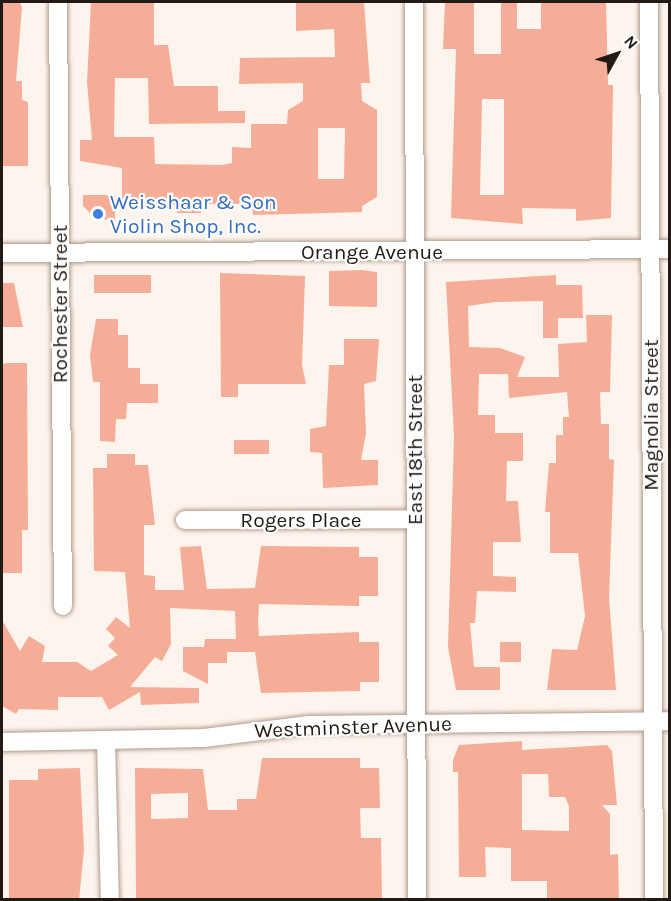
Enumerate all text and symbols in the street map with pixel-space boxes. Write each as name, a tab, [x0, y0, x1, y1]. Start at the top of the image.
north arrow	[587, 24, 647, 84]
text: N	[620, 32, 642, 53]
place label: Weisshaar & Son Violin Shop, Inc.	[110, 189, 277, 239]
marker: Weisshaar & Son Violin Shop, Inc.	[91, 207, 105, 221]
street label: Rochester Street	[47, 225, 73, 383]
street label: Orange Avenue	[301, 239, 443, 265]
street label: Magnolia Street	[638, 339, 664, 491]
street label: East 18th Street	[402, 375, 428, 525]
street label: Rogers Place	[240, 507, 362, 533]
street label: Westminster Avenue	[254, 711, 452, 743]

